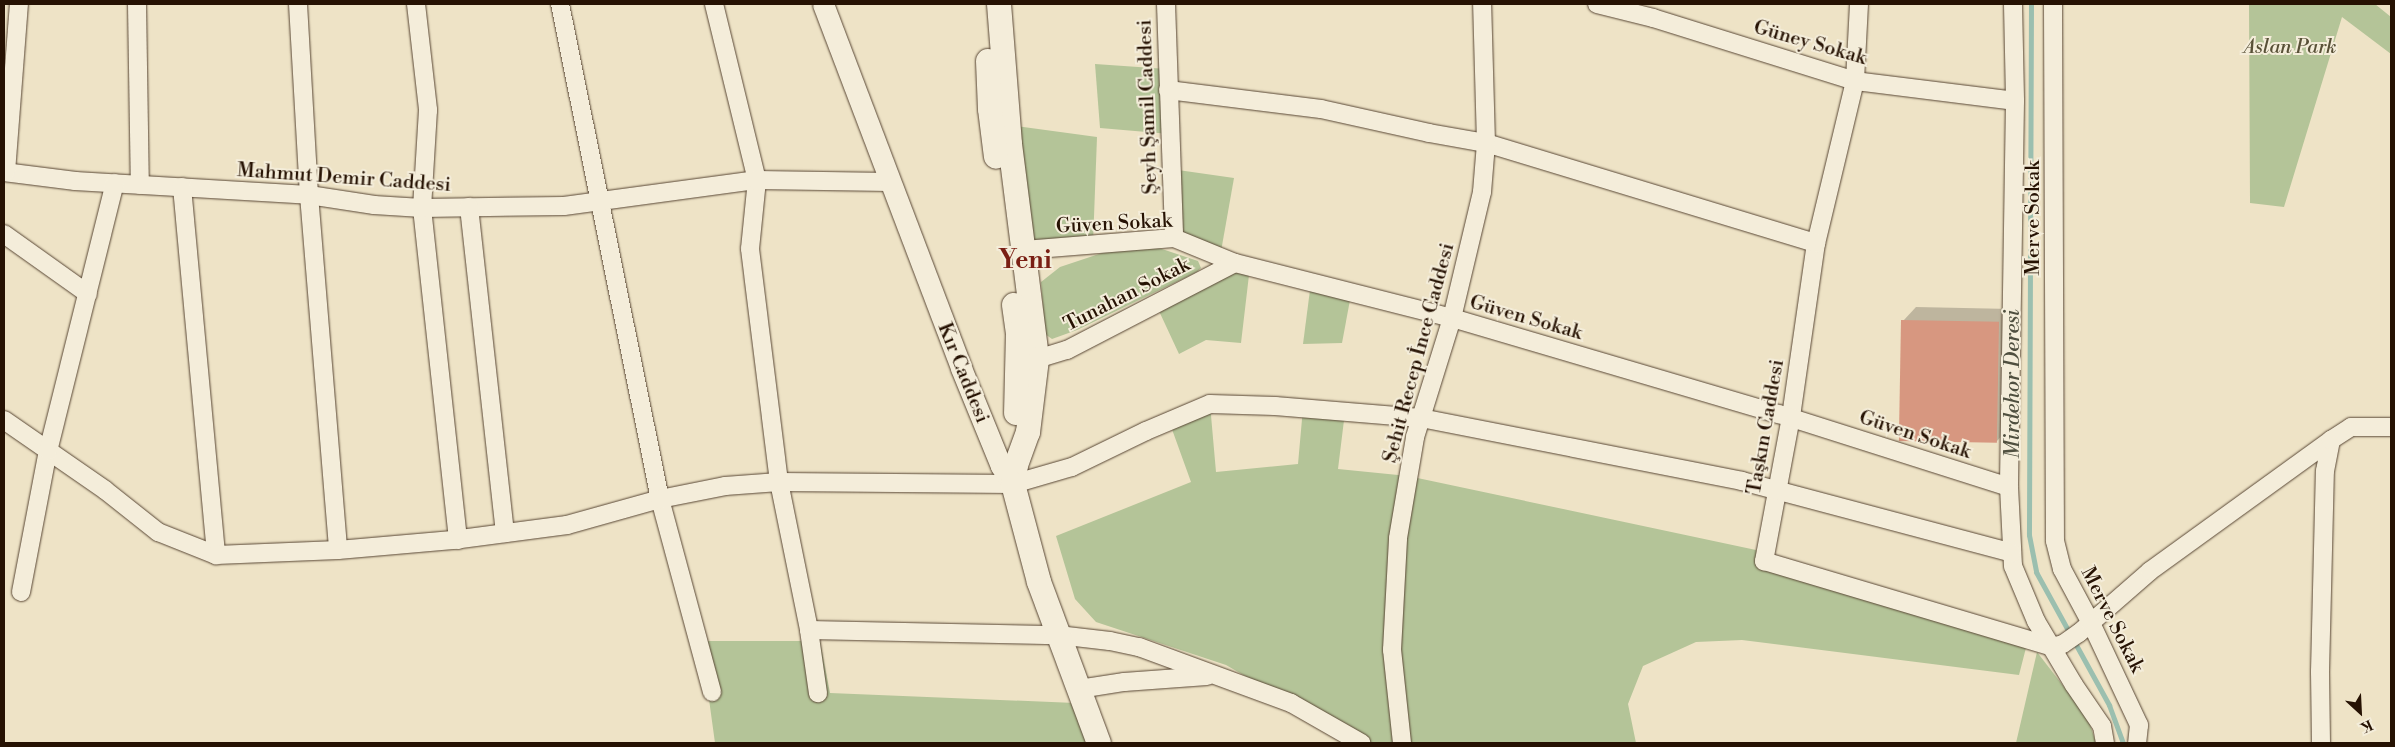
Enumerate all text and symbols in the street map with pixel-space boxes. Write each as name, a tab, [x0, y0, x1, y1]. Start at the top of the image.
street label: Güney Sokak	[1751, 15, 1869, 71]
street label: Şeyh Şamil Caddesi	[1133, 19, 1163, 195]
park label: Aslan Park	[2243, 35, 2337, 59]
street label: Mahmut Demir Caddesi	[236, 159, 452, 197]
street label: Merve Sokak	[2021, 160, 2045, 276]
street label: Güven Sokak	[1055, 209, 1173, 239]
street label: Şehit Recep İnce Caddesi	[1378, 240, 1460, 466]
district label: Yeni	[998, 246, 1052, 276]
street label: Tunahan Sokak	[1060, 253, 1194, 337]
street label: Güven Sokak	[1467, 290, 1585, 346]
water label: Mirdehor Deresi	[2000, 309, 2026, 459]
street label: Kır Caddesi	[932, 319, 994, 427]
street label: Taşkın Caddesi	[1742, 358, 1790, 496]
street label: Güven Sokak	[1856, 406, 1974, 464]
street label: Merve Sokak	[2075, 563, 2149, 677]
north arrow	[2335, 687, 2385, 737]
text: K	[2357, 715, 2375, 736]

